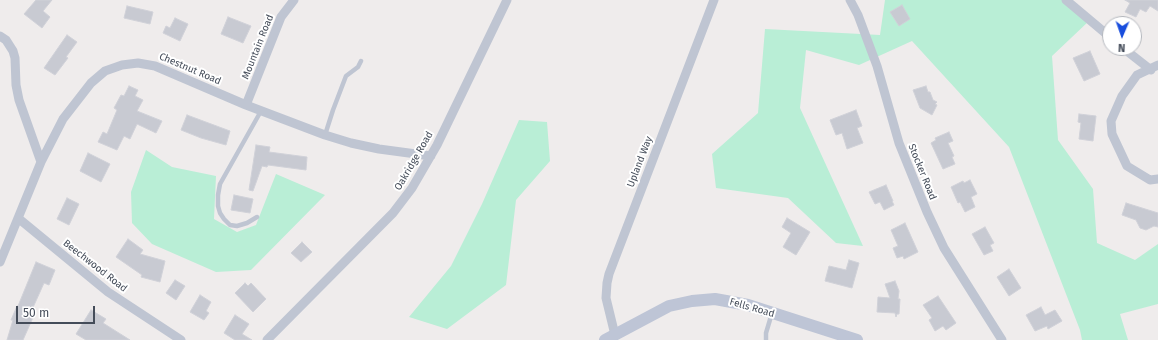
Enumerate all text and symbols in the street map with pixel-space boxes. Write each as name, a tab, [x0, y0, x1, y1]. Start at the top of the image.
street label: Mountain Road	[240, 13, 276, 81]
north arrow	[1102, 16, 1142, 56]
text: N	[1118, 41, 1125, 54]
street label: Chestnut Road	[157, 51, 223, 87]
street label: Oakridge Road	[392, 129, 436, 193]
street label: Upland Way	[625, 135, 655, 189]
street label: Stocker Road	[905, 142, 939, 202]
street label: Beechwood Road	[61, 237, 129, 295]
street label: Fells Road	[728, 296, 776, 320]
scale bar	[18, 298, 97, 324]
text: 50 m	[23, 306, 49, 320]

